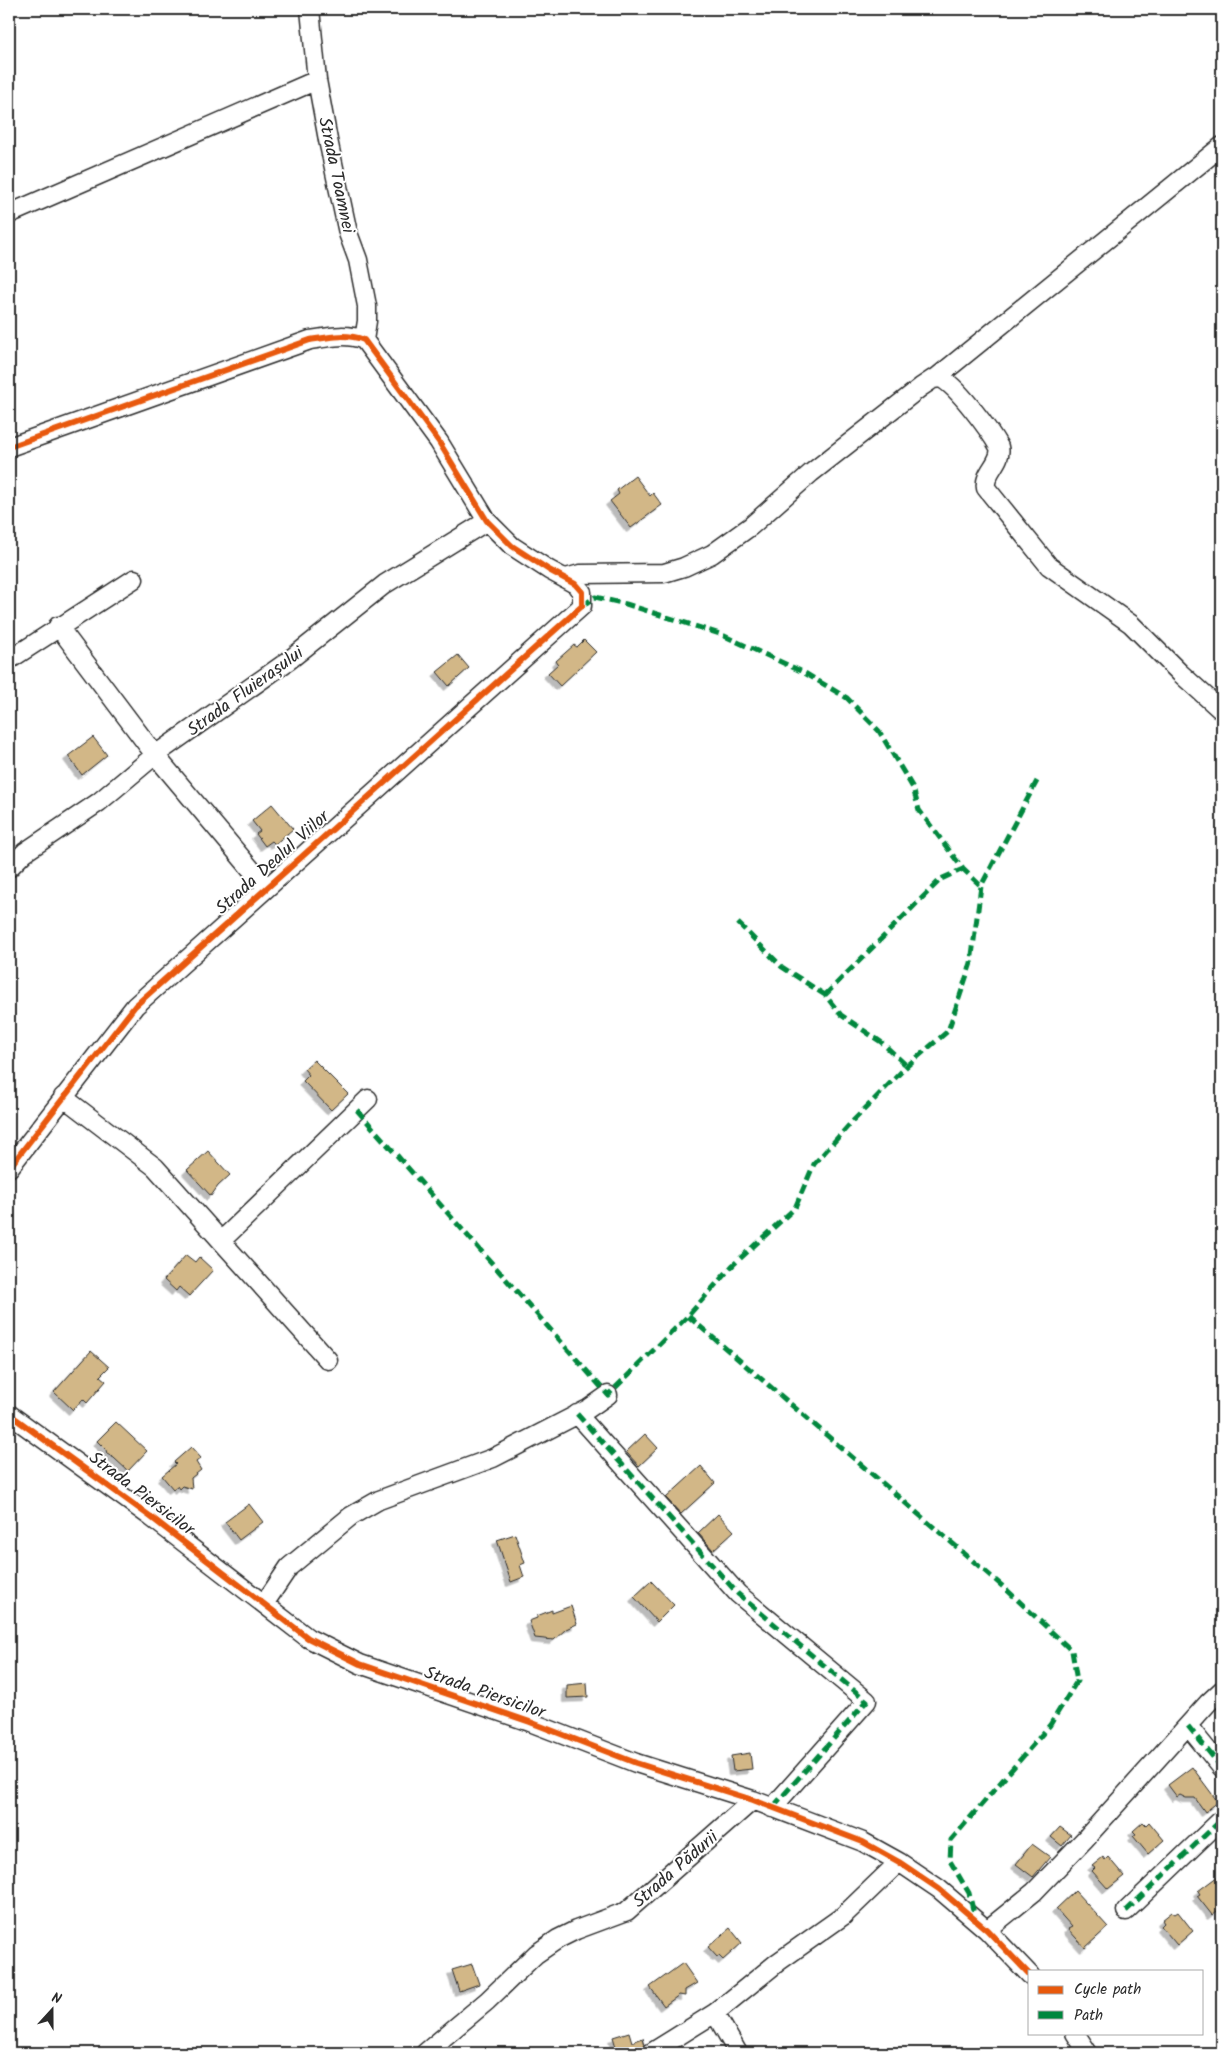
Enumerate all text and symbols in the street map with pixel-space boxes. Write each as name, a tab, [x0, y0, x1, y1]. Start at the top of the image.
street label: Strada Toamnei	[309, 115, 362, 237]
street label: Strada Fluierașului	[181, 639, 311, 745]
street label: Strada Dealul Viilor	[209, 803, 337, 922]
street label: Strada Piersicilor	[82, 1445, 201, 1544]
street label: Strada Piersicilor	[420, 1659, 550, 1728]
street label: Strada Pădurii	[626, 1824, 726, 1916]
legend	[1028, 1970, 1204, 2034]
text: Cycle path	[1074, 1978, 1141, 2002]
north arrow	[28, 1984, 78, 2034]
text: N	[48, 1987, 65, 2011]
text: Path	[1074, 2004, 1103, 2028]

